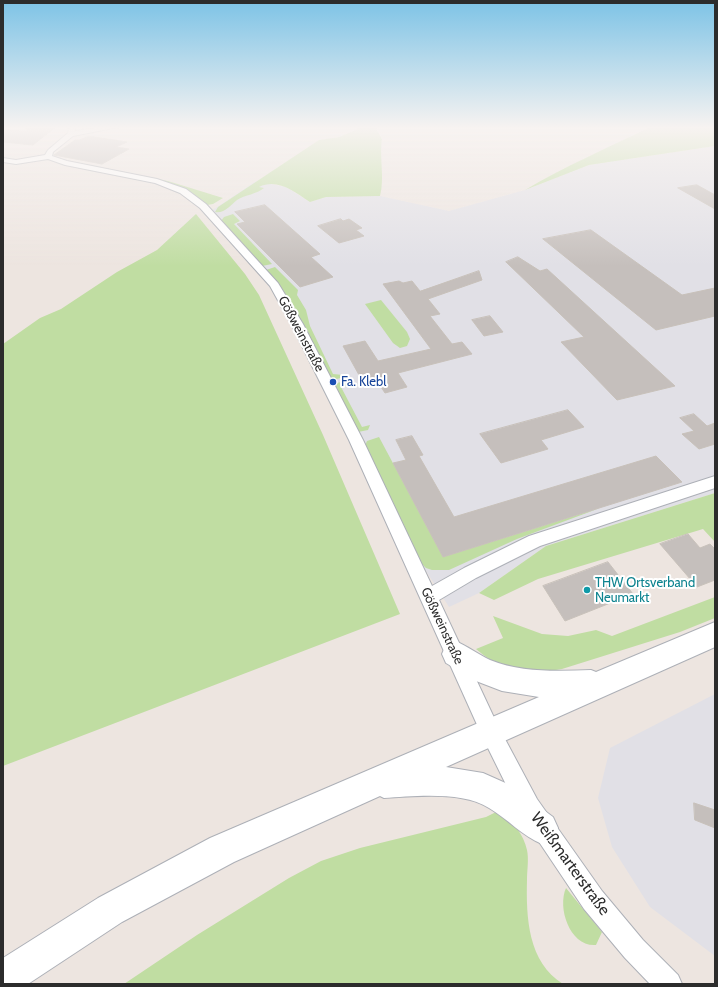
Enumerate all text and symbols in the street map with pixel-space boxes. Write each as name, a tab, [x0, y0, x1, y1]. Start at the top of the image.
street label: Gößweinstraße	[275, 294, 327, 374]
place label: Fa. Klebl	[341, 374, 386, 390]
marker: Fa. Klebl	[328, 377, 338, 387]
place label: THW Ortsverband Neumarkt	[595, 575, 695, 606]
street label: Gößweinstraße	[417, 585, 467, 667]
marker: THW Ortsverband Neumarkt	[582, 585, 592, 595]
street label: Weißmarterstraße	[526, 809, 614, 919]

